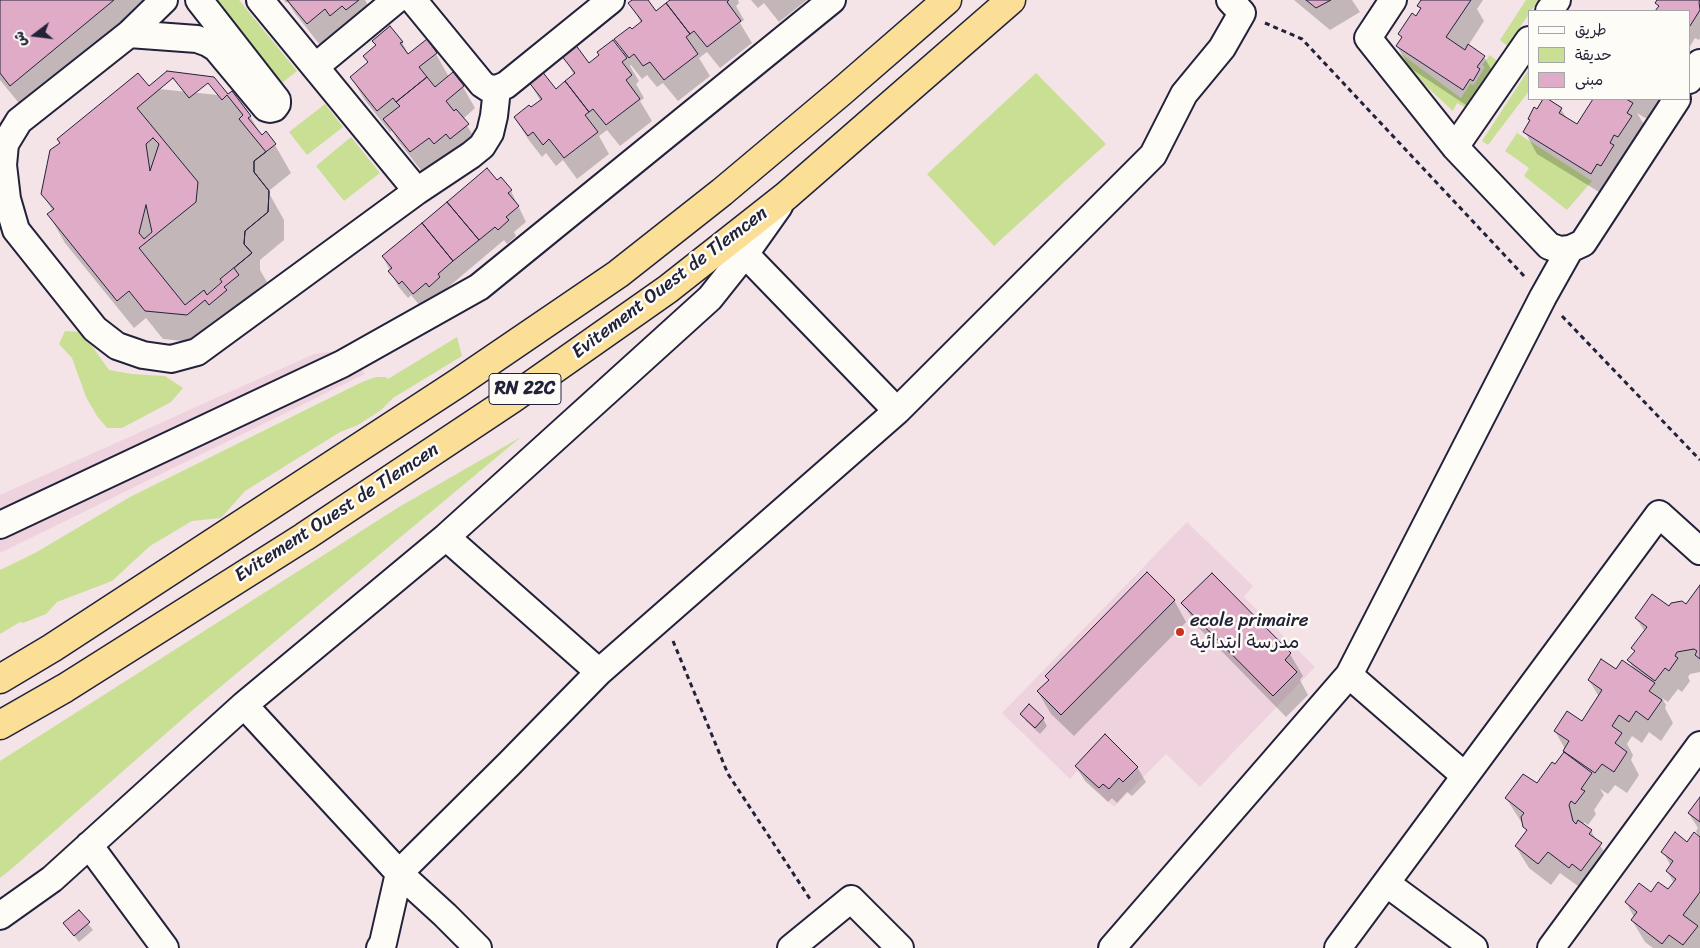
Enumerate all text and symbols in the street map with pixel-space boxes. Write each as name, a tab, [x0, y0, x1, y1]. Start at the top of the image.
north arrow	[10, 10, 60, 60]
legend	[1528, 10, 1690, 100]
text: طريق	[1575, 17, 1607, 43]
text: ش	[6, 28, 34, 50]
text: حديقة	[1575, 42, 1612, 68]
text: مبنى	[1575, 67, 1603, 93]
street label: Evitement Ouest de Tlemcen	[568, 202, 772, 364]
road number: RN 22C	[489, 374, 561, 404]
street label: Evitement Ouest de Tlemcen	[231, 438, 443, 588]
place label: ecole primaire مدرسة ابتدائية	[1190, 610, 1308, 654]
marker: ecole primaire مدرسة ابتدائية	[1174, 626, 1186, 638]

